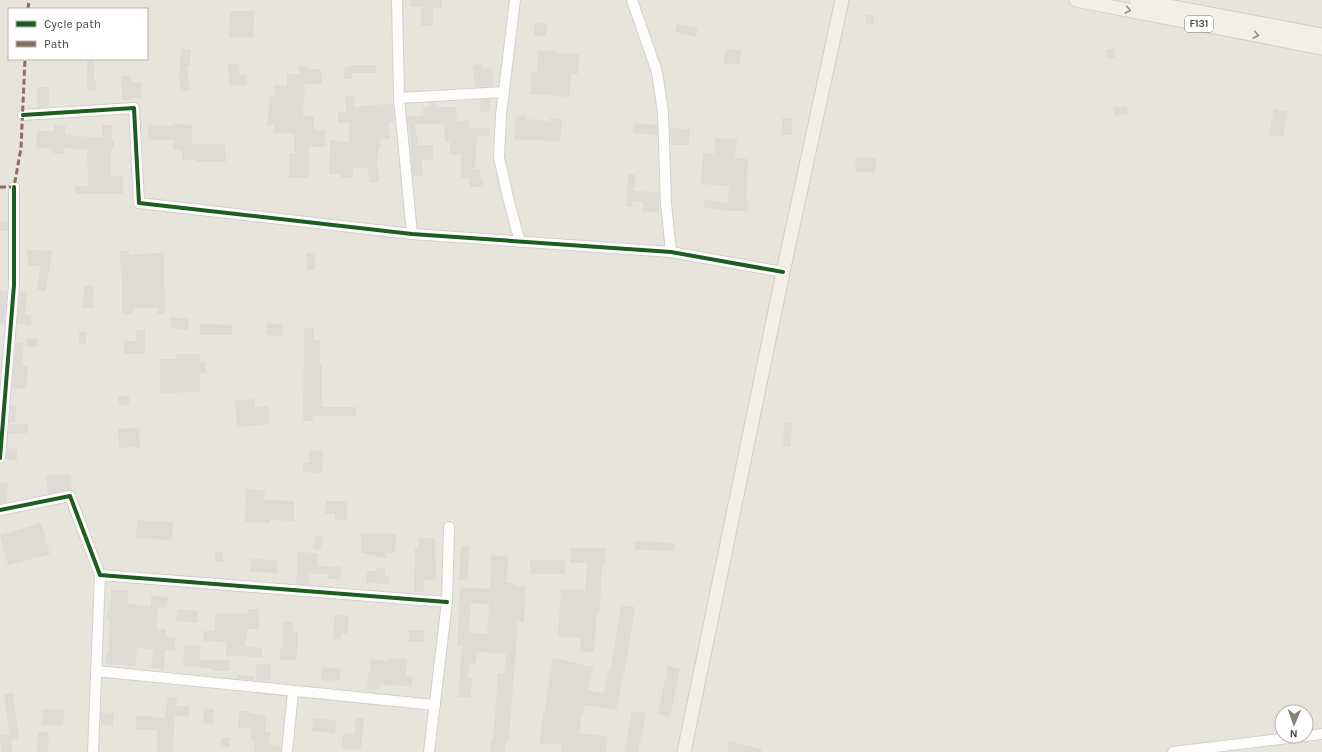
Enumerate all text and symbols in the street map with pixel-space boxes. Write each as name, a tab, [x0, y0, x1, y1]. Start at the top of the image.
one-way arrow	[1125, 5, 1131, 14]
legend	[8, 8, 148, 60]
road number: F131	[1185, 16, 1213, 32]
text: Cycle path	[44, 17, 101, 31]
one-way arrow	[1252, 30, 1259, 38]
text: Path	[44, 37, 69, 51]
north arrow	[1274, 704, 1314, 744]
text: N	[1289, 727, 1298, 740]

